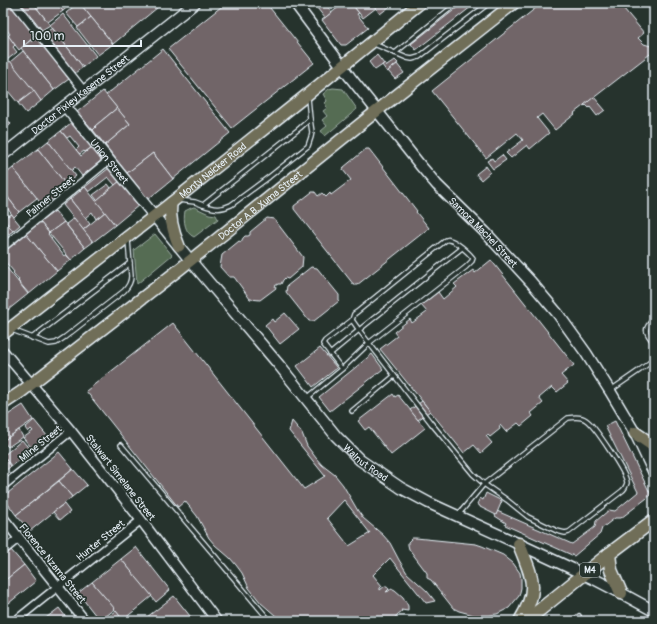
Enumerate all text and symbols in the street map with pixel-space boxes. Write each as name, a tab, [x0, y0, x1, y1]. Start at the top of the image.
scale bar	[24, 22, 141, 48]
text: 100 m	[30, 29, 65, 44]
street label: Doctor Pixley Kaseme Street	[29, 52, 132, 137]
street label: Union Street	[87, 137, 131, 187]
street label: Monty Naicker Road	[177, 140, 249, 201]
street label: Doctor A.B. Xuma Street	[216, 168, 305, 243]
street label: Palmer Street	[24, 173, 78, 220]
street label: Samora Machel Street	[446, 195, 520, 271]
street label: Milne Street	[17, 422, 65, 465]
street label: Stalwart Simelane Street	[83, 432, 158, 524]
street label: Walnut Road	[340, 442, 390, 484]
street label: Hunter Street	[74, 517, 128, 564]
street label: Florence Nzama Street	[16, 521, 89, 607]
road number: M4	[580, 563, 600, 577]

